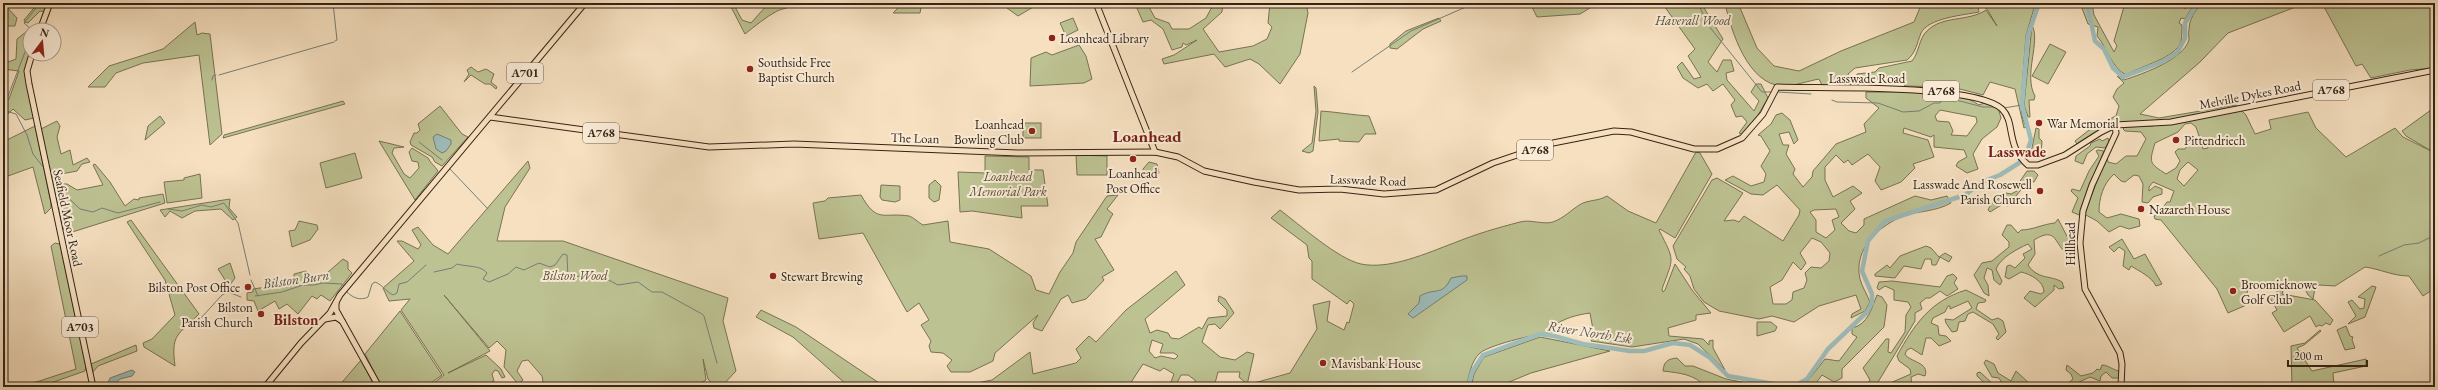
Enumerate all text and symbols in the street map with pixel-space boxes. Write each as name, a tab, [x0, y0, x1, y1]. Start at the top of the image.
park label: Haverall Wood	[1654, 12, 1731, 29]
north arrow	[22, 22, 62, 62]
text: N	[39, 24, 51, 40]
place label: Loanhead Library	[1060, 30, 1149, 47]
marker: Loanhead Library	[1047, 33, 1057, 43]
place label: Southside Free Baptist Church	[758, 54, 835, 86]
road number: A701	[507, 63, 543, 83]
marker: Southside Free Baptist Church	[745, 64, 755, 74]
street label: Lasswade Road	[1829, 70, 1906, 87]
street label: Melville Dykes Road	[2198, 77, 2303, 113]
road number: A768	[2313, 80, 2349, 100]
road number: A768	[1923, 81, 1959, 101]
place label: War Memorial	[2047, 115, 2119, 132]
place label: Loanhead Bowling Club	[954, 116, 1024, 148]
marker: War Memorial	[2034, 118, 2044, 128]
road number: A768	[583, 123, 619, 143]
district label: Loanhead	[1112, 125, 1182, 147]
marker: Loanhead Bowling Club	[1027, 126, 1037, 136]
street label: The Loan	[890, 129, 940, 147]
place label: Pittendriech	[2184, 132, 2246, 149]
marker: Pittendriech	[2171, 135, 2181, 145]
road number: A768	[1517, 140, 1553, 160]
district label: Lasswade	[1988, 142, 2046, 161]
marker: Loanhead Post Office	[1128, 154, 1138, 164]
place label: Loanhead Post Office	[1106, 165, 1160, 197]
street label: Seafield Moor Road	[49, 168, 87, 269]
park label: Loanhead Memorial Park	[968, 168, 1047, 200]
street label: Lasswade Road	[1329, 170, 1407, 190]
place label: Lasswade And Rosewell Parish Church	[1913, 176, 2032, 208]
marker: Lasswade And Rosewell Parish Church	[2035, 186, 2045, 196]
place label: Nazareth House	[2149, 201, 2230, 218]
marker: Nazareth House	[2136, 204, 2146, 214]
street label: Hillhead	[2062, 222, 2079, 266]
water label: Bilston Burn	[261, 265, 330, 293]
park label: Bilston Wood	[541, 267, 608, 284]
place label: Stewart Brewing	[781, 268, 863, 285]
marker: Stewart Brewing	[768, 271, 778, 281]
place label: Broomieknowe Golf Club	[2241, 276, 2317, 308]
place label: Bilston Post Office	[148, 279, 240, 296]
marker: Bilston Post Office	[243, 282, 253, 292]
marker: Broomieknowe Golf Club	[2228, 286, 2238, 296]
place label: Bilston Parish Church	[181, 299, 253, 331]
marker: Bilston Parish Church	[256, 309, 266, 319]
district label: Bilston	[273, 310, 319, 329]
water label: River North Esk	[1546, 316, 1634, 348]
road number: A703	[62, 317, 98, 337]
scale bar	[2288, 342, 2367, 368]
text: 200 m	[2294, 348, 2324, 364]
place label: Mavisbank House	[1331, 355, 1421, 372]
marker: Mavisbank House	[1318, 358, 1328, 368]

